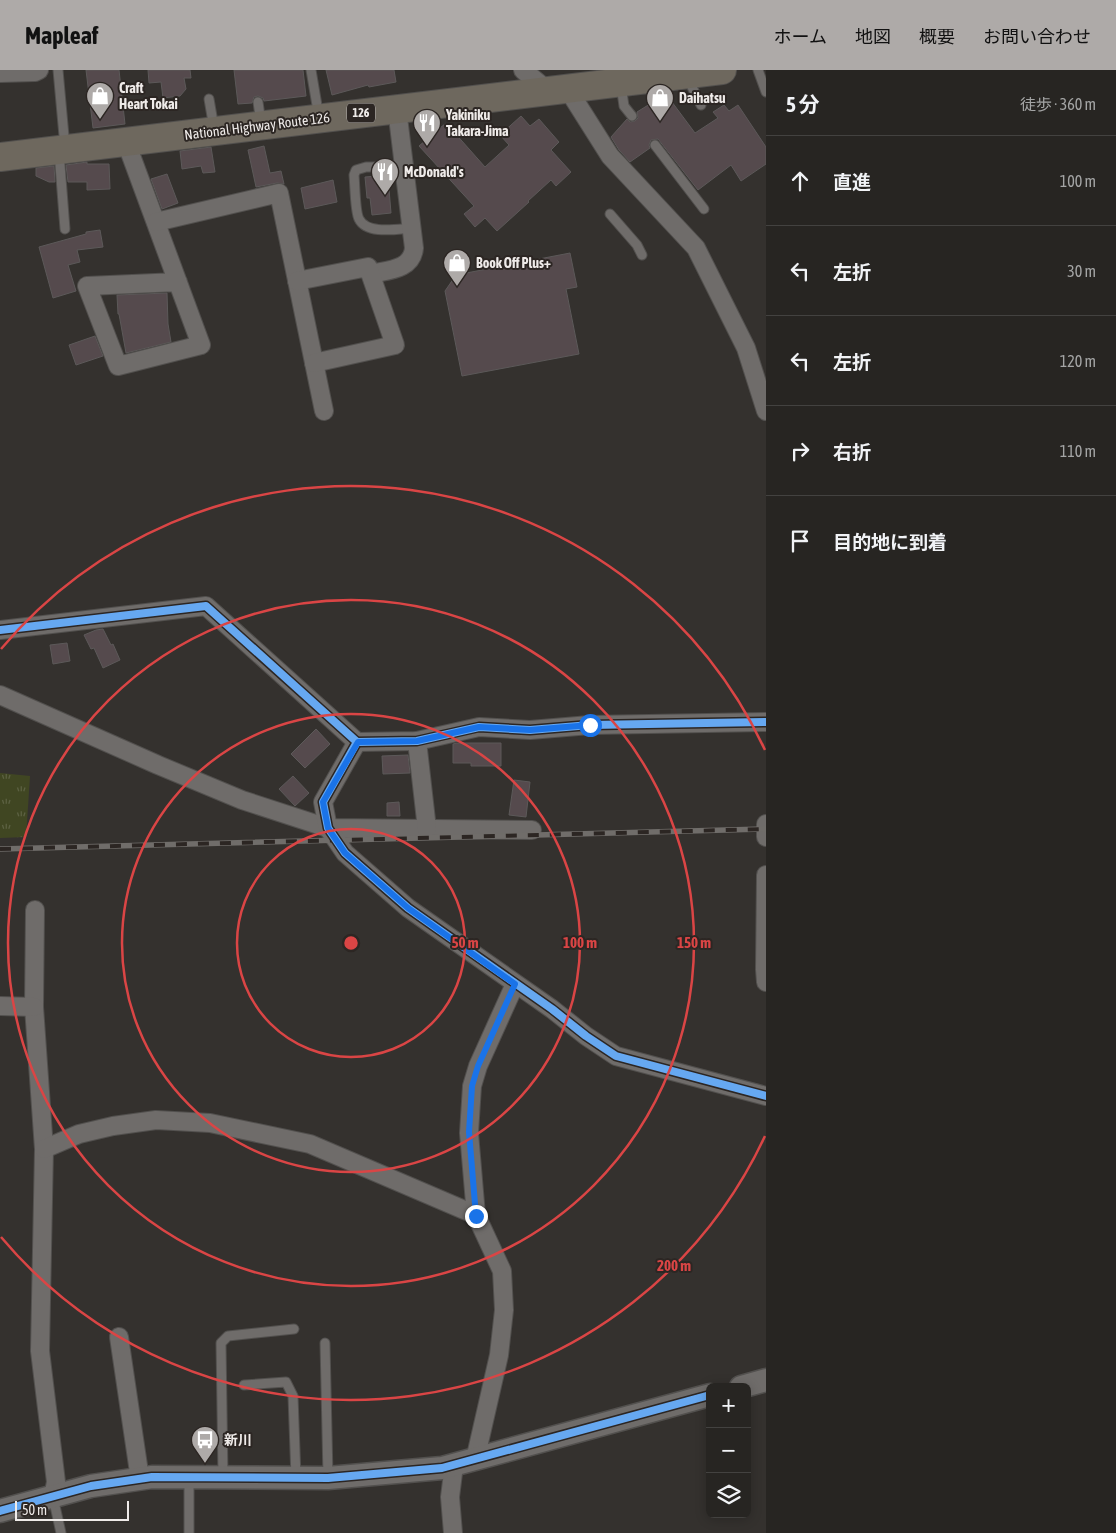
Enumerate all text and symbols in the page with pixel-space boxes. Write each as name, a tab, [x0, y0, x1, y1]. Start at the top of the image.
text: Mapleaf	[25, 22, 98, 49]
text: ホーム	[774, 26, 827, 47]
text: 地図	[855, 26, 891, 47]
text: 概要	[919, 26, 955, 47]
text: お問い合わせ	[983, 26, 1091, 47]
place label: Craft Heart Tokai	[119, 80, 178, 112]
shop icon: Craft Heart Tokai	[85, 81, 115, 120]
shop icon: Daihatsu	[645, 83, 675, 122]
place label: Daihatsu	[679, 90, 726, 106]
text: 5 分	[786, 92, 820, 116]
text: 徒歩 · 360 m	[1020, 95, 1096, 113]
road number: 126	[347, 104, 375, 122]
place label: Yakiniku Takara-Jima	[445, 107, 509, 139]
restaurant icon: Yakiniku Takara-Jima	[412, 108, 442, 147]
street label: National Highway Route 126	[183, 109, 331, 143]
restaurant icon: McDonald's	[370, 157, 400, 196]
place label: McDonald's	[404, 164, 464, 180]
icon: ahead	[786, 167, 814, 195]
text: 直進	[833, 171, 871, 193]
text: 100 m	[1060, 172, 1096, 190]
shop icon: Book Off Plus+	[442, 248, 472, 287]
place label: Book Off Plus+	[476, 255, 551, 271]
icon: left	[786, 257, 814, 285]
text: 左折	[833, 261, 871, 283]
text: 30 m	[1067, 262, 1096, 280]
icon: left	[786, 347, 814, 375]
text: 左折	[833, 351, 871, 373]
text: 120 m	[1060, 352, 1096, 370]
icon: right	[786, 437, 814, 465]
text: 右折	[833, 441, 871, 463]
text: 110 m	[1060, 442, 1096, 460]
icon: arrive	[786, 527, 814, 555]
text: 目的地に到着	[833, 531, 947, 553]
route start	[579, 714, 602, 737]
centre of rings	[342, 934, 360, 952]
text: 50 m	[452, 934, 479, 951]
text: 100 m	[563, 934, 597, 951]
text: 150 m	[677, 934, 711, 951]
route end	[465, 1205, 488, 1228]
text: 200 m	[657, 1257, 691, 1274]
map controls	[706, 1383, 751, 1518]
button: +	[706, 1383, 751, 1428]
bus stop icon: 新川	[190, 1425, 220, 1464]
button: −	[706, 1428, 751, 1473]
place label: 新川	[224, 1432, 252, 1448]
button: layers	[706, 1473, 751, 1518]
scale bar	[15, 1498, 129, 1521]
text: 50 m	[22, 1502, 47, 1518]

